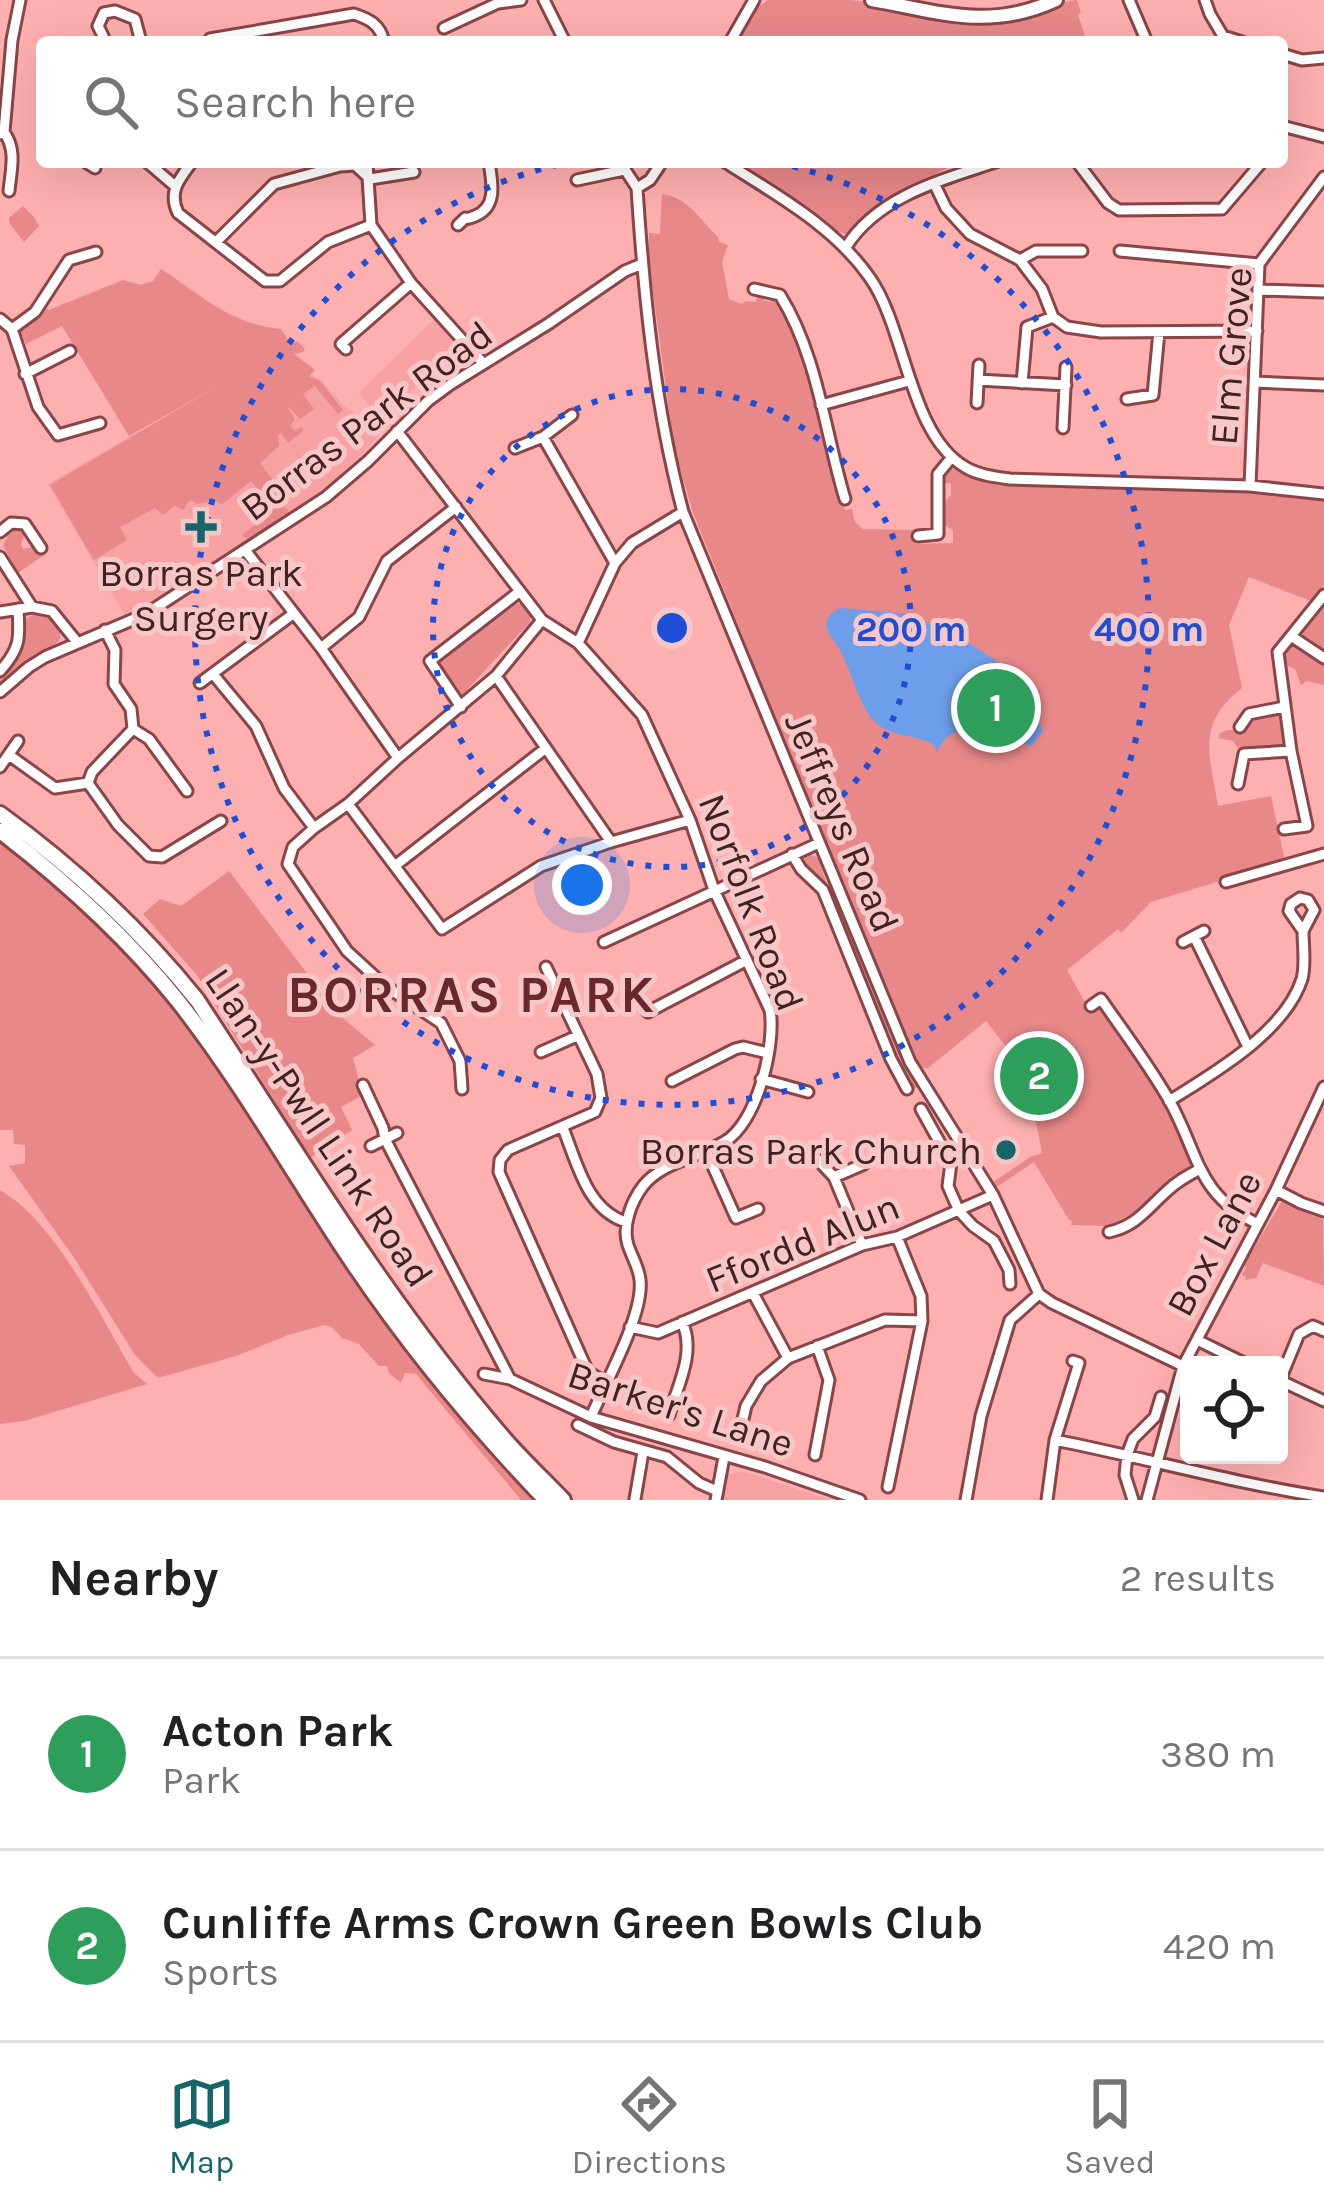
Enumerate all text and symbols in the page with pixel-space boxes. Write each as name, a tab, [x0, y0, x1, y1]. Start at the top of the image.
search box	[36, 36, 1288, 168]
icon: search	[78, 69, 144, 135]
text: Search here	[174, 76, 416, 128]
street label: Elm Grove	[1200, 265, 1262, 447]
street label: Borras Park Road	[232, 311, 501, 530]
marker: Borras Park Surgery	[185, 511, 217, 543]
place label: Borras Park Surgery	[99, 550, 303, 641]
centre of rings	[651, 607, 693, 649]
text: 200 m	[856, 608, 966, 650]
text: 400 m	[1094, 608, 1204, 650]
pin: 1	[957, 663, 1035, 753]
street label: Jeffreys Road	[775, 706, 909, 939]
street label: Norfolk Road	[689, 787, 814, 1017]
your location	[552, 855, 612, 915]
street label: Llan-y-Pwll Link Road	[195, 959, 443, 1296]
district label: BORRAS PARK	[287, 965, 657, 1025]
pin: 2	[1000, 1031, 1078, 1121]
place label: Borras Park Church	[640, 1128, 982, 1174]
marker: Borras Park Church	[993, 1137, 1019, 1163]
street label: Box Lane	[1156, 1163, 1271, 1324]
street label: Ffordd Alun	[699, 1183, 906, 1303]
street label: Barker's Lane	[562, 1351, 799, 1467]
map controls	[1180, 1356, 1288, 1464]
button: locate	[1180, 1356, 1288, 1464]
text: Nearby	[48, 1548, 218, 1608]
text: 2 results	[1120, 1555, 1276, 1601]
text: Acton Park	[162, 1705, 393, 1757]
text: 1	[80, 1731, 94, 1777]
text: 380 m	[1160, 1731, 1276, 1777]
text: Park	[162, 1757, 241, 1803]
text: Cunliffe Arms Crown Green Bowls Club	[162, 1897, 983, 1949]
text: 2	[75, 1923, 99, 1969]
text: 420 m	[1163, 1923, 1276, 1969]
text: Sports	[162, 1949, 279, 1995]
tab: Map	[169, 2071, 235, 2181]
tab: Directions	[572, 2071, 727, 2181]
tab: Saved	[1064, 2071, 1155, 2181]

